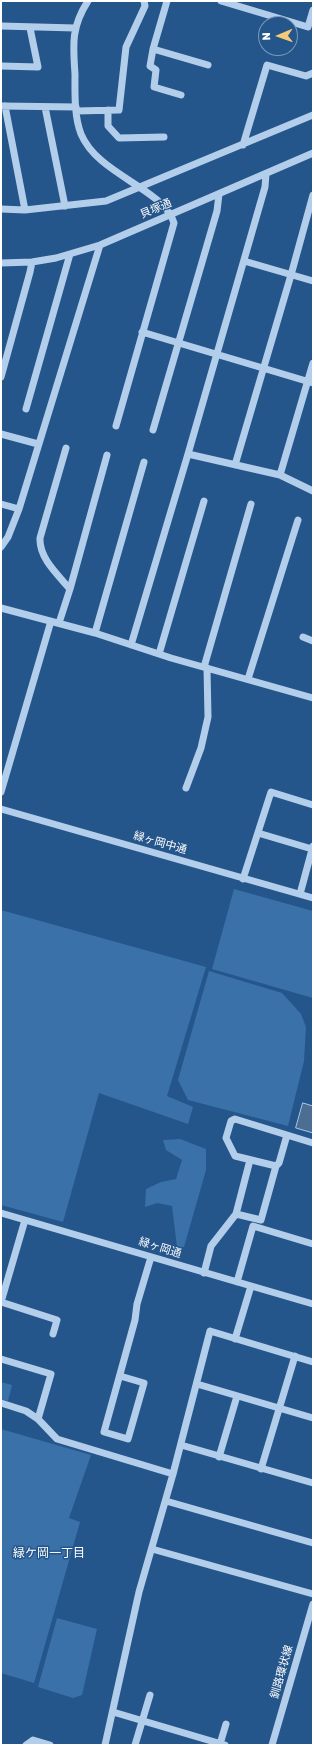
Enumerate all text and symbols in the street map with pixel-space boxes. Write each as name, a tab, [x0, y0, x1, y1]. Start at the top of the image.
north arrow	[258, 16, 298, 56]
text: N	[260, 32, 273, 41]
street label: 貝塚通	[138, 196, 174, 222]
street label: 緑ヶ岡中通	[132, 829, 188, 857]
street label: 緑ヶ岡通	[137, 1235, 183, 1261]
district label: 緑ケ岡一丁目	[13, 1547, 85, 1561]
street label: 釧路環状線	[268, 1644, 296, 1700]

